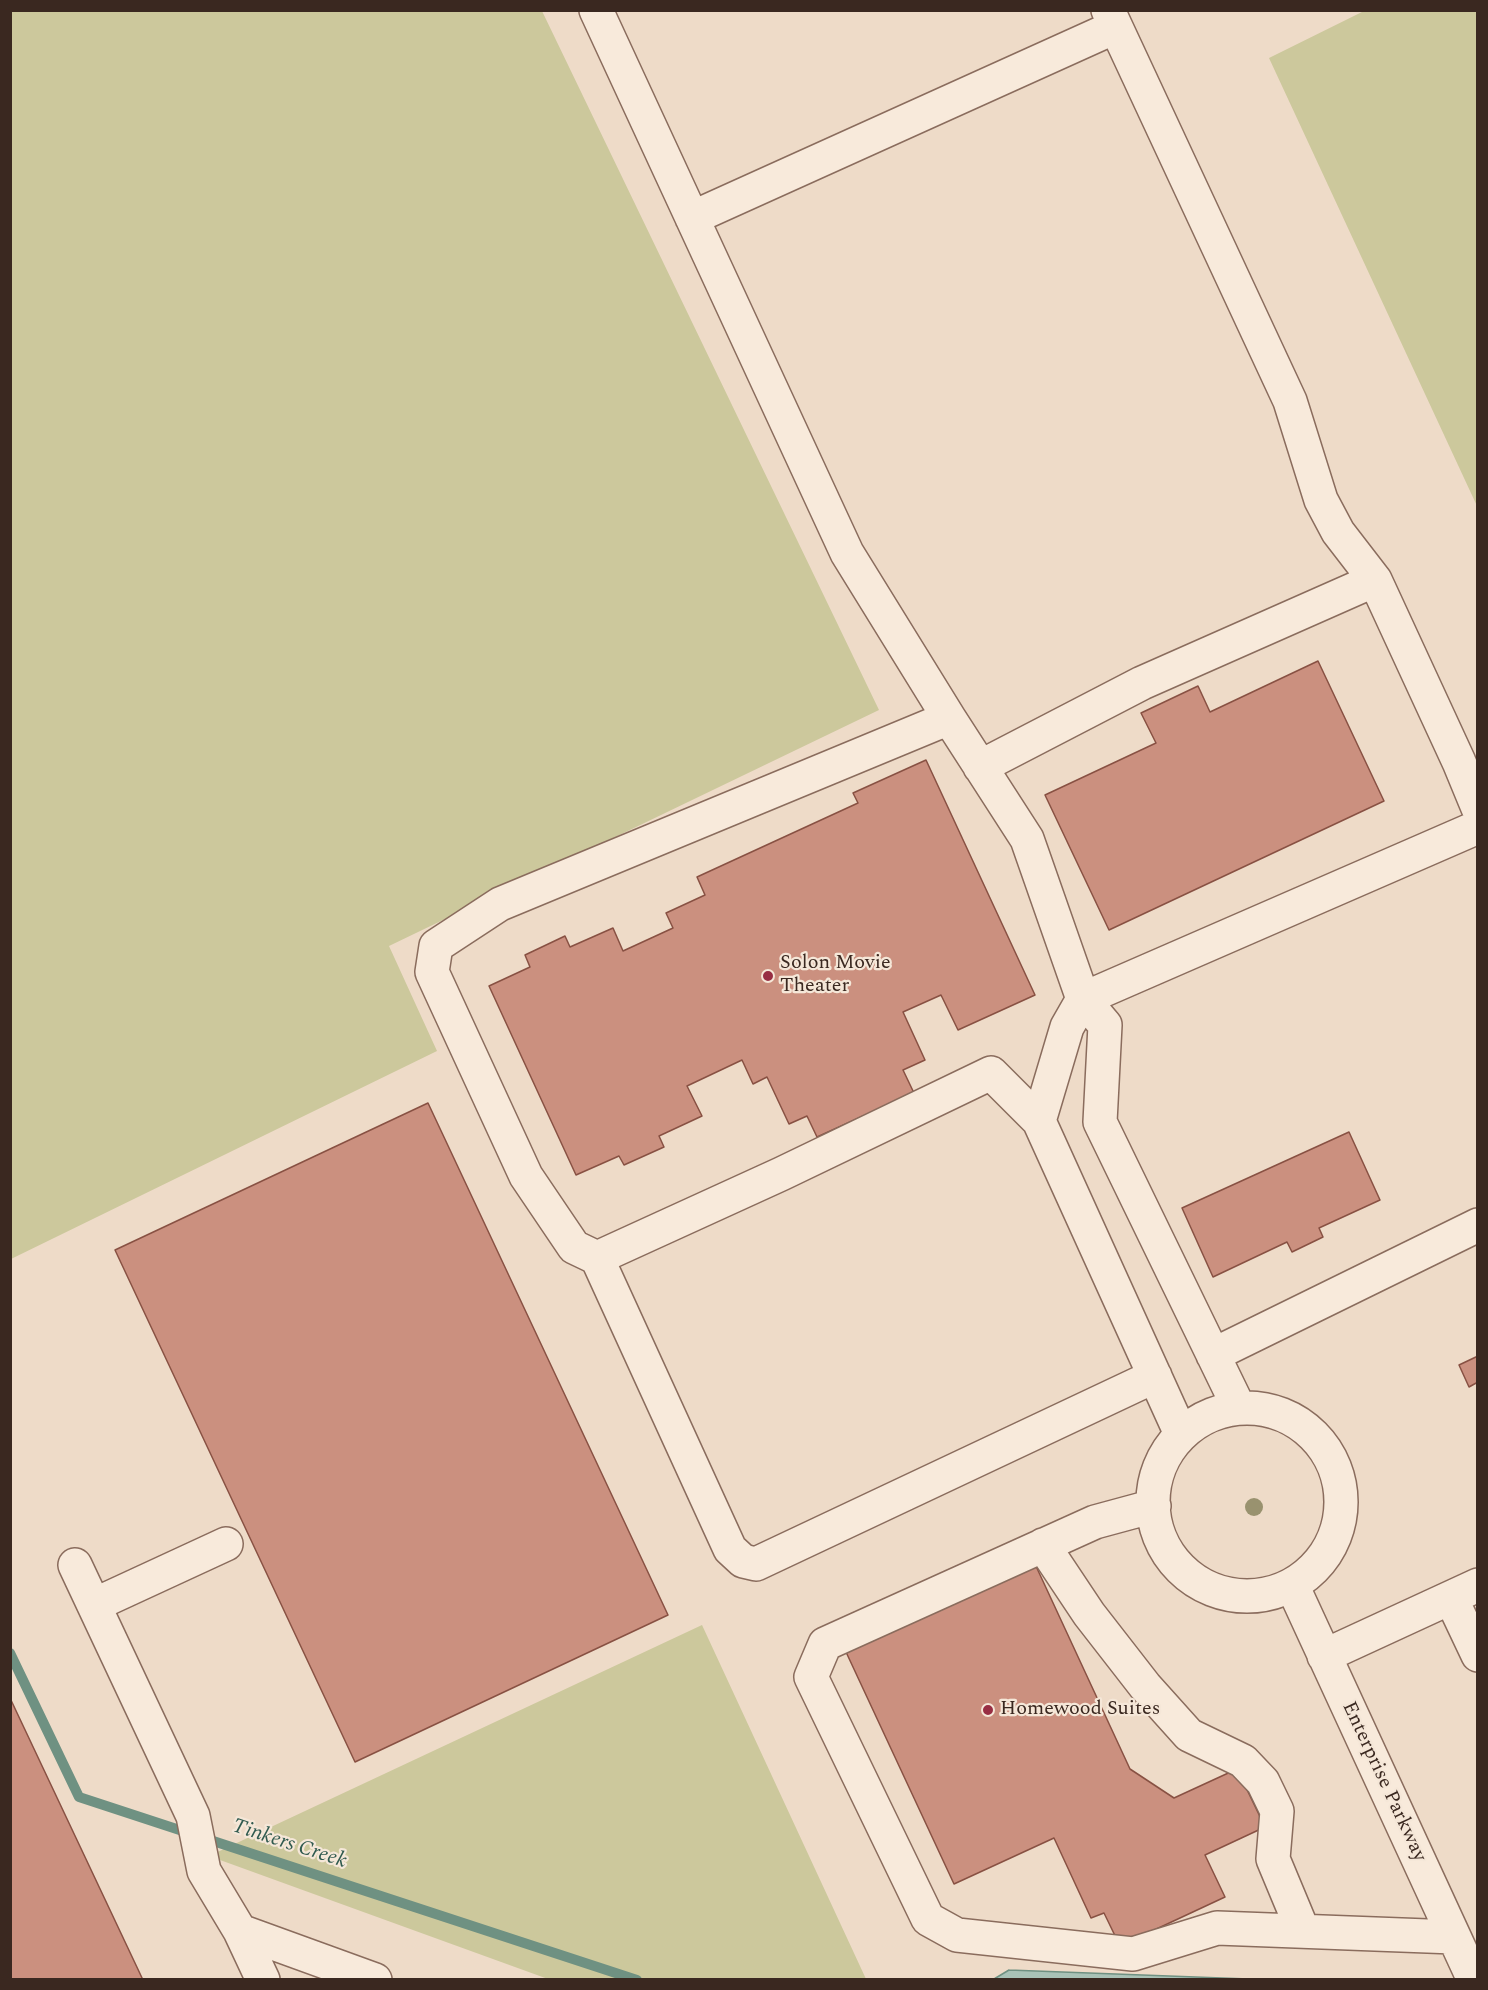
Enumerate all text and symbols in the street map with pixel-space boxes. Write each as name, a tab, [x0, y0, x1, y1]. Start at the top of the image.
place label: Solon Movie Theater	[780, 952, 891, 999]
marker: Solon Movie Theater	[761, 969, 775, 983]
place label: Homewood Suites	[1000, 1698, 1160, 1722]
street label: Enterprise Parkway	[1335, 1698, 1431, 1866]
marker: Homewood Suites	[981, 1703, 995, 1717]
water label: Tinkers Creek	[229, 1815, 349, 1875]

